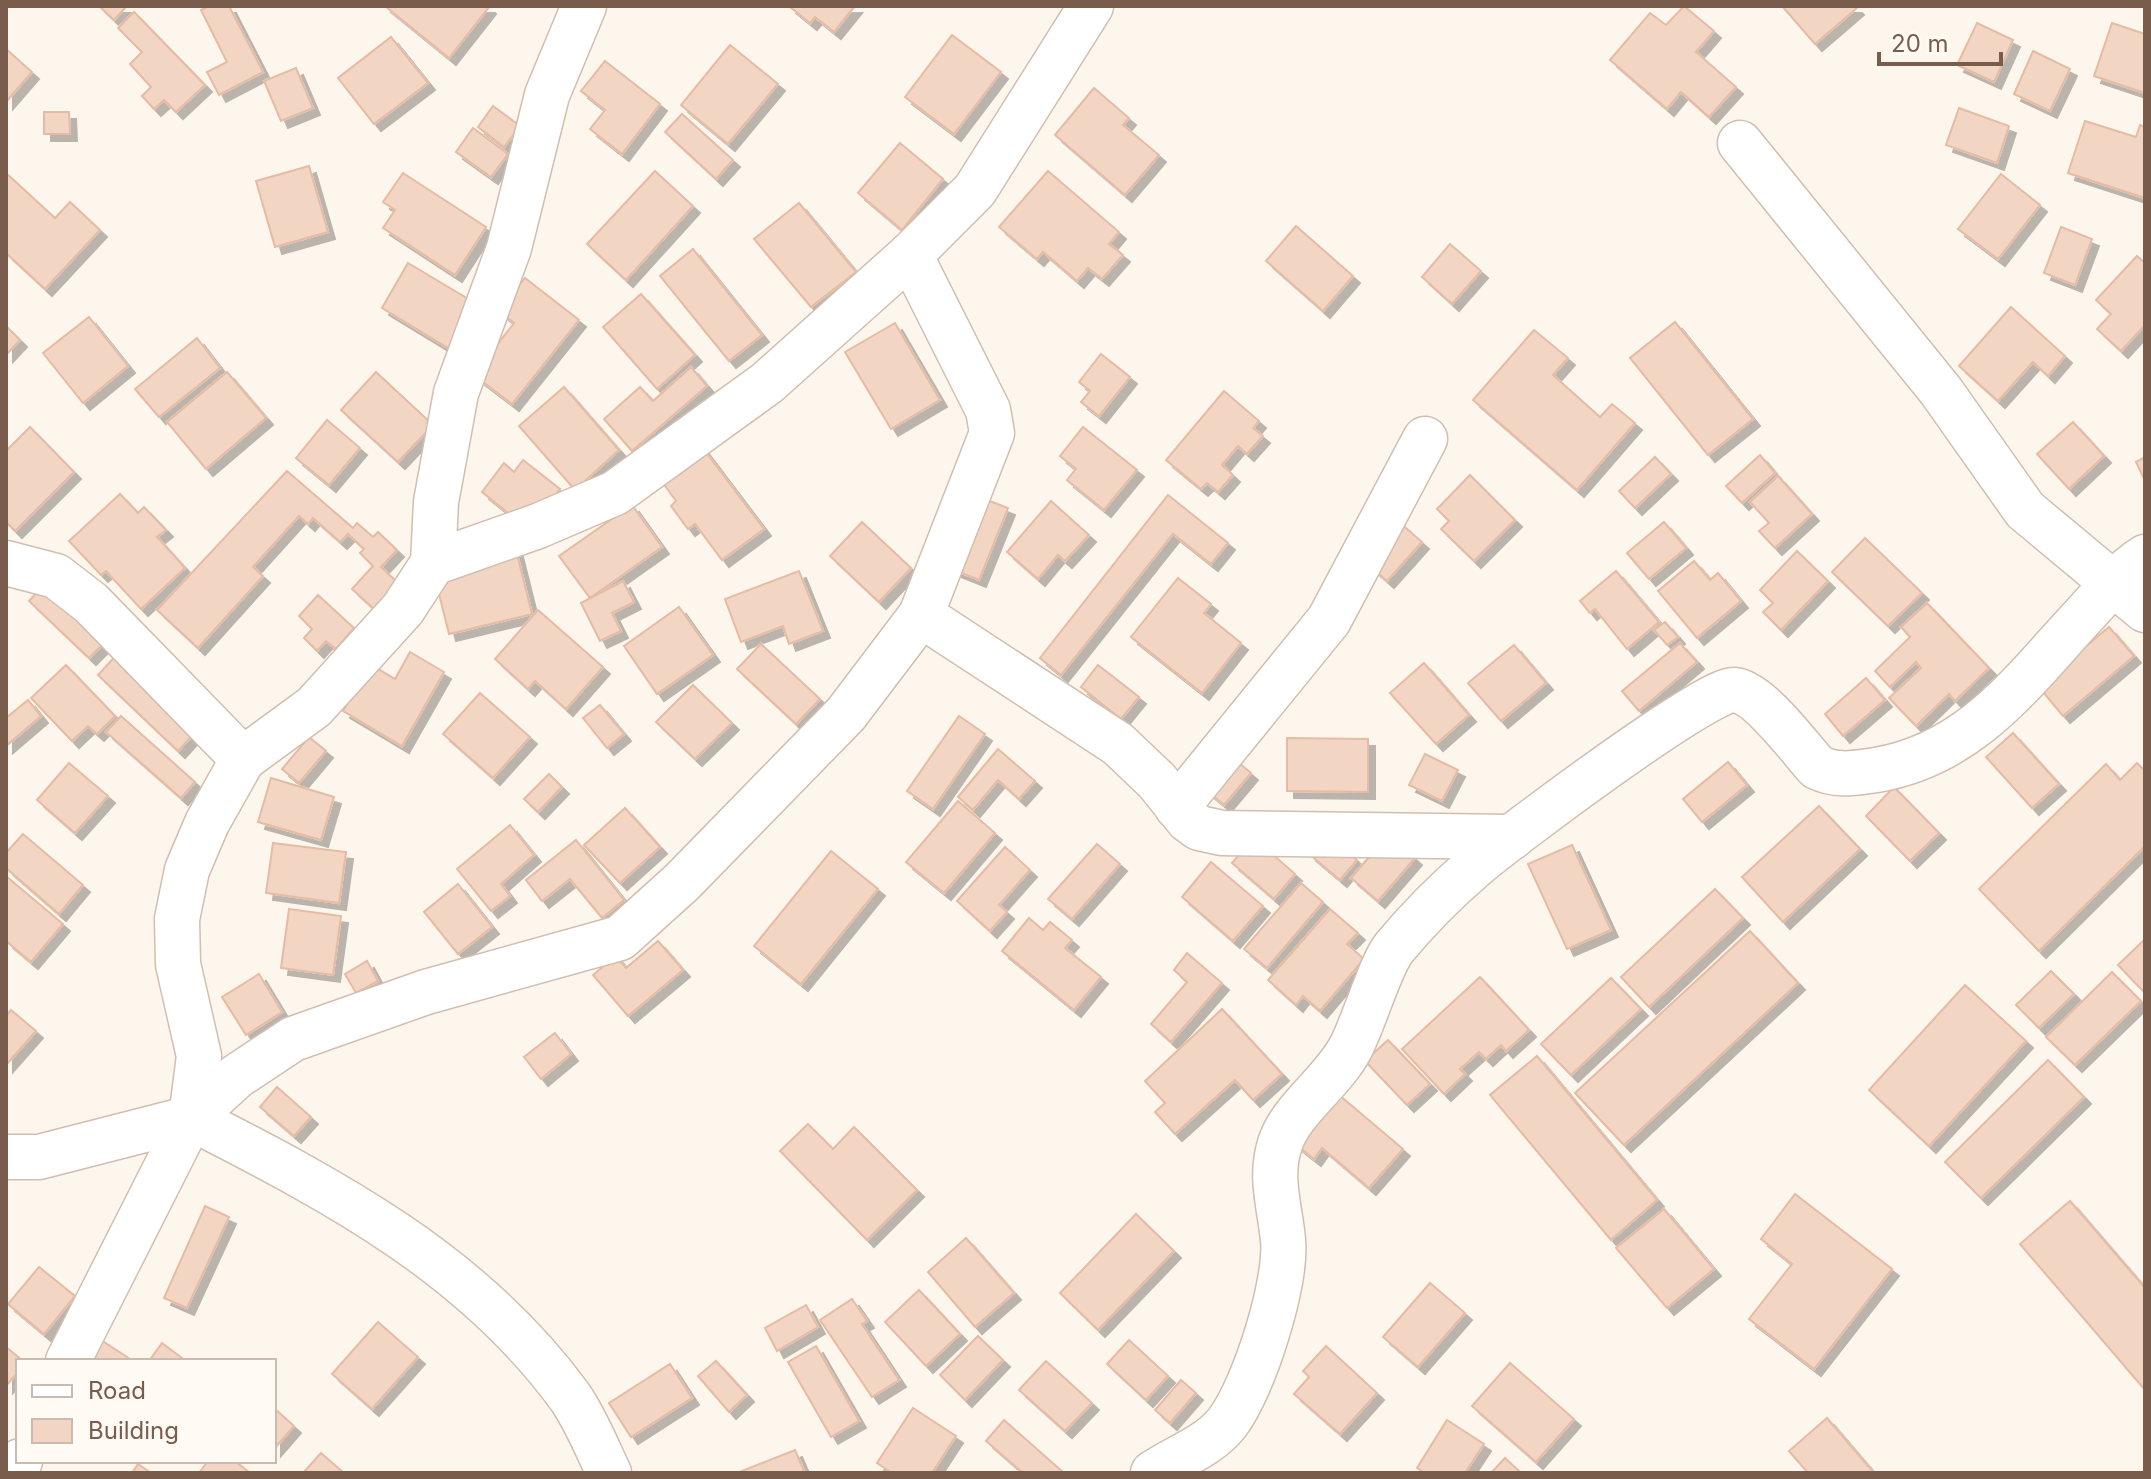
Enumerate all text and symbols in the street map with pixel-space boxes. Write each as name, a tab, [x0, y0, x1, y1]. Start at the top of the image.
scale bar	[1879, 16, 2001, 66]
text: 20 m	[1891, 29, 1949, 58]
legend	[16, 1359, 276, 1463]
text: Road	[88, 1376, 146, 1405]
text: Building	[88, 1416, 179, 1445]

